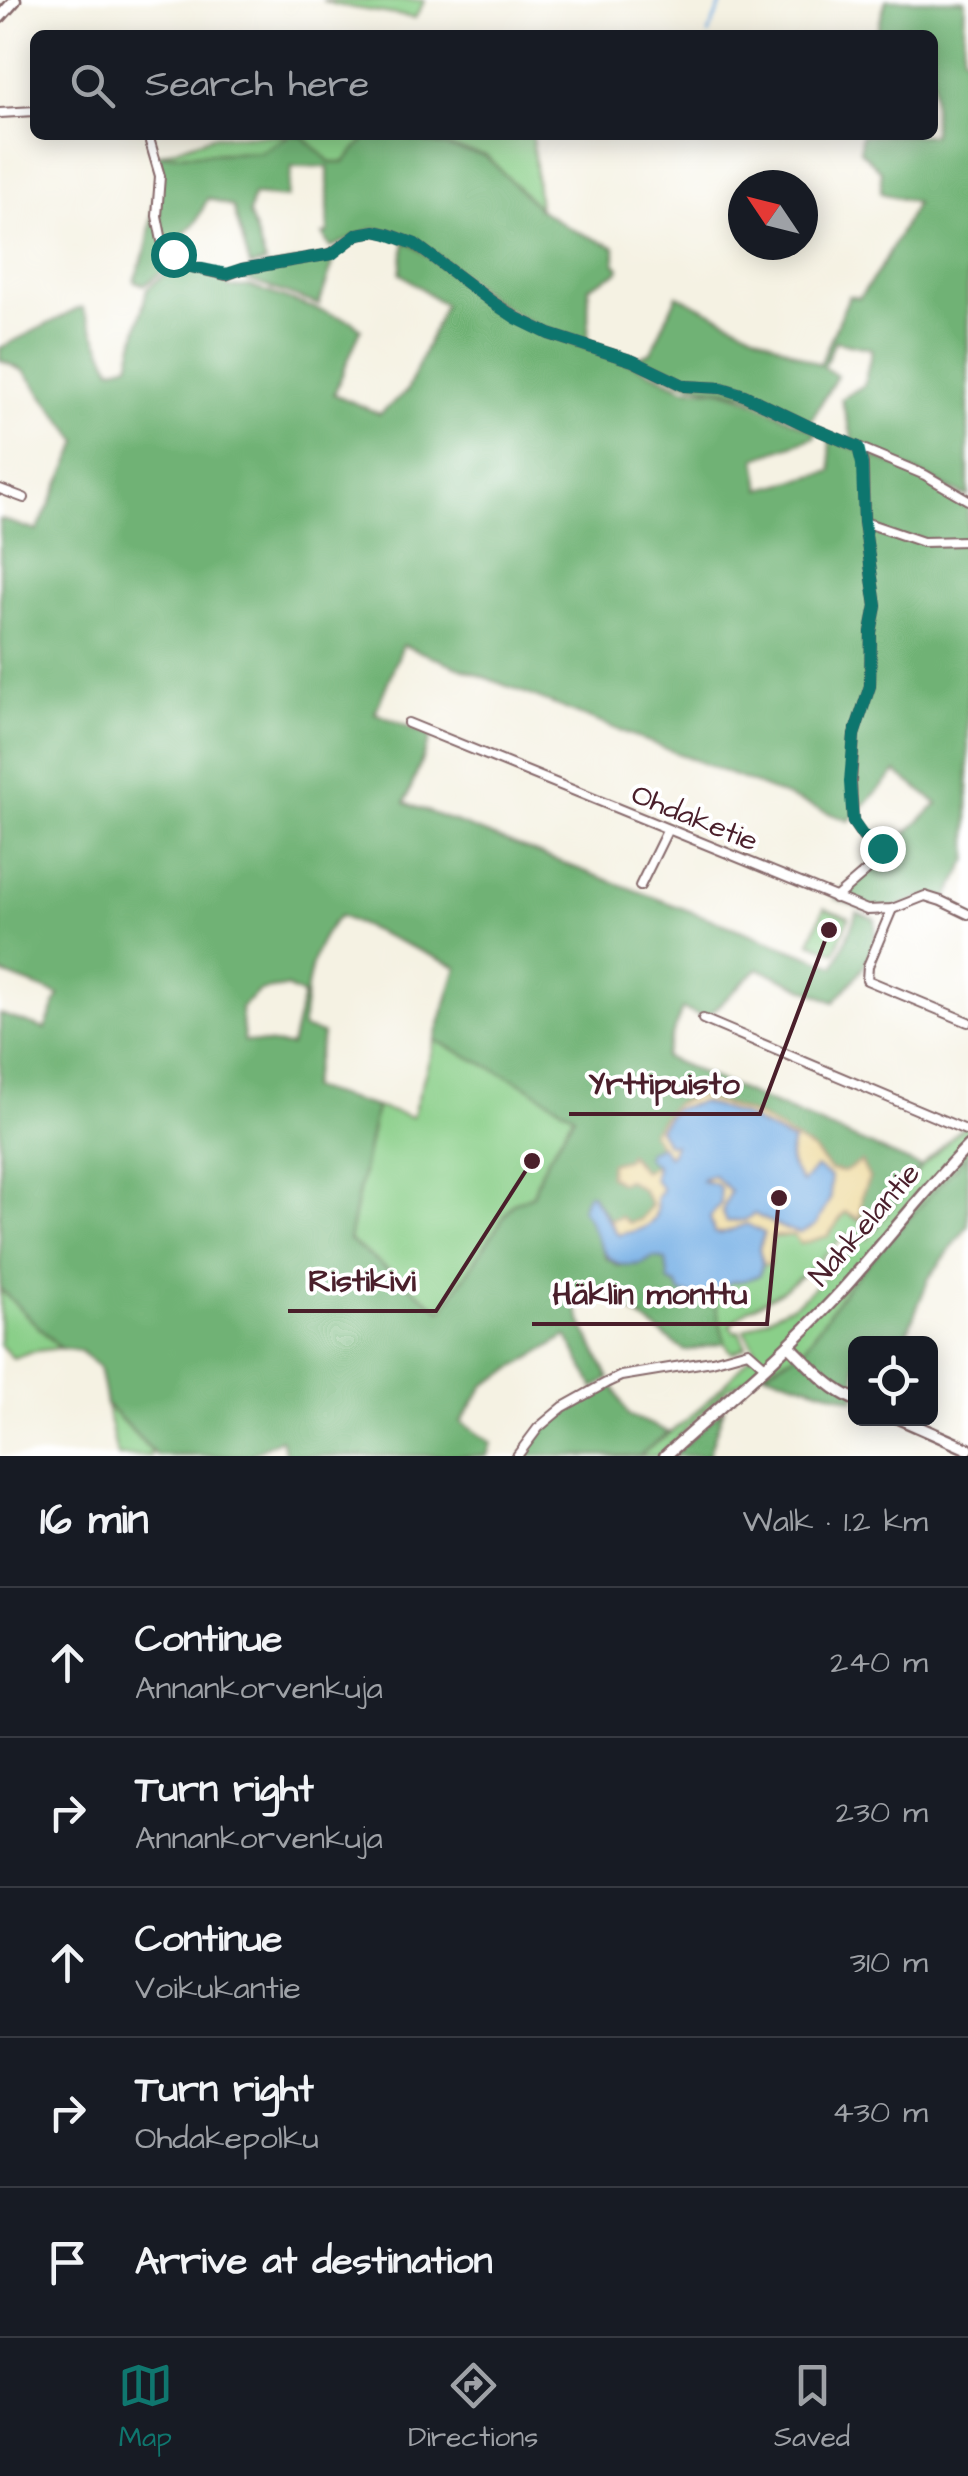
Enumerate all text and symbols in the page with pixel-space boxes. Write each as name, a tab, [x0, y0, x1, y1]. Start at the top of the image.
search box	[30, 30, 938, 140]
icon: search	[65, 58, 120, 113]
text: Search here	[145, 59, 369, 111]
north arrow	[728, 170, 818, 260]
route start	[151, 232, 197, 278]
street label: Ohdaketie	[625, 774, 764, 862]
route end	[860, 826, 906, 872]
callout: Yrttipuisto	[569, 1052, 760, 1114]
text: Yrttipuisto	[588, 1062, 741, 1107]
street label: Nahkelantie	[799, 1154, 930, 1296]
callout: Ristikivi	[288, 1249, 436, 1311]
text: Ristikivi	[308, 1259, 416, 1304]
callout: Häklin monttu	[532, 1262, 767, 1324]
text: Häklin monttu	[552, 1272, 748, 1317]
map controls	[848, 1336, 938, 1426]
button: locate	[848, 1336, 938, 1426]
text: 16 min	[40, 1492, 149, 1550]
text: Walk · 1.2 km	[743, 1499, 928, 1544]
text: Continue	[135, 1614, 282, 1666]
icon: ahead	[40, 1635, 95, 1690]
text: 240 m	[830, 1640, 928, 1685]
text: Annankorvenkuja	[135, 1666, 383, 1711]
text: Turn right	[135, 1764, 314, 1816]
icon: right	[40, 1785, 95, 1840]
text: 230 m	[836, 1790, 928, 1835]
text: Annankorvenkuja	[135, 1816, 383, 1861]
text: Continue	[135, 1914, 282, 1966]
icon: ahead	[40, 1935, 95, 1990]
text: 310 m	[850, 1940, 928, 1985]
text: Voikukantie	[135, 1966, 301, 2011]
text: Turn right	[135, 2064, 314, 2116]
icon: right	[40, 2085, 95, 2140]
text: 430 m	[832, 2090, 928, 2135]
text: Ohdakepolku	[135, 2116, 319, 2161]
icon: arrive	[40, 2235, 95, 2290]
text: Arrive at destination	[135, 2236, 492, 2288]
tab: Map	[118, 2358, 173, 2457]
tab: Directions	[408, 2358, 538, 2457]
tab: Saved	[774, 2358, 850, 2457]

